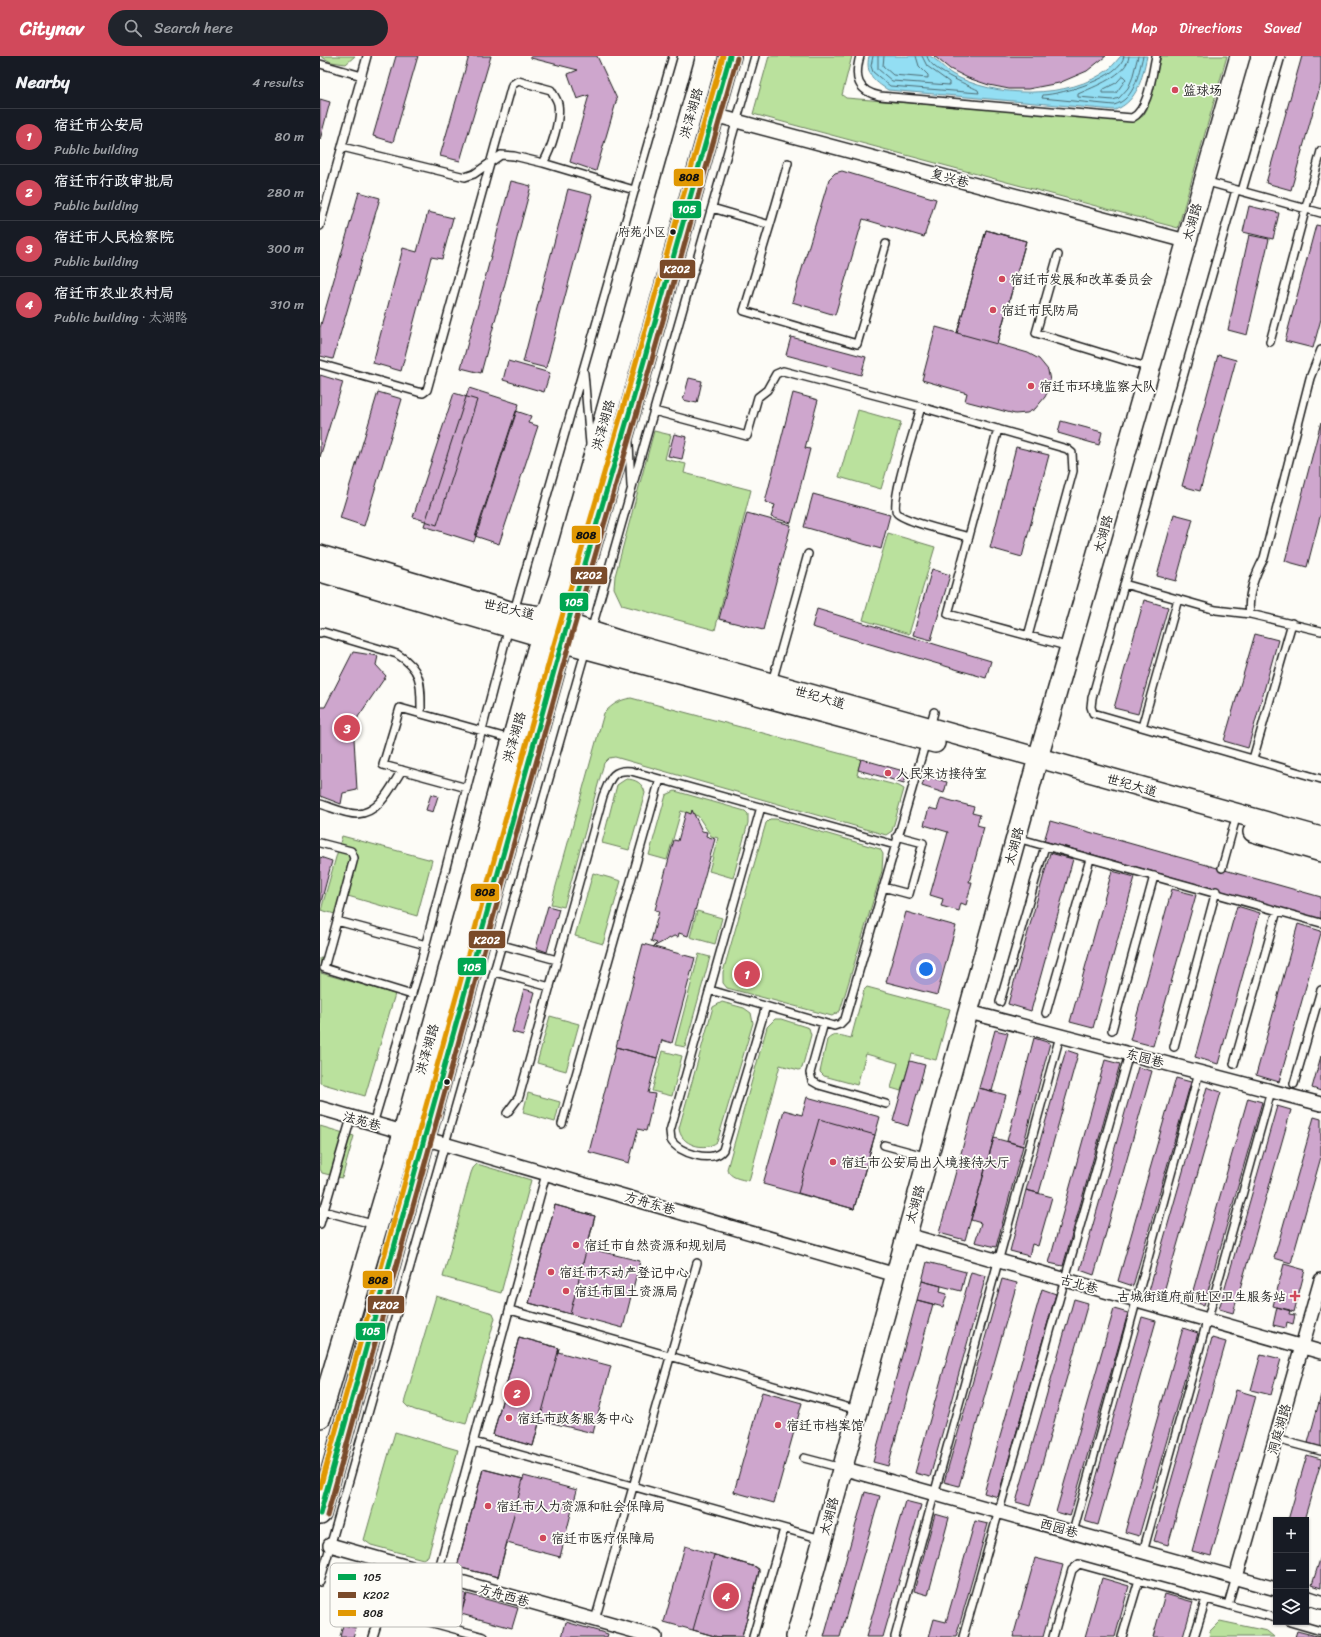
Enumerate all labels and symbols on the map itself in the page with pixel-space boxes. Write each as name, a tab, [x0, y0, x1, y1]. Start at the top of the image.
place label: 篮球场	[1183, 79, 1222, 102]
street label: 洪泽湖路	[673, 85, 709, 141]
marker: 篮球场	[1170, 85, 1180, 95]
street label: 复兴巷	[928, 162, 972, 194]
line badge: 808	[673, 168, 704, 187]
text: 808	[678, 168, 699, 187]
line badge: 105	[672, 200, 702, 219]
text: 105	[678, 200, 696, 219]
street label: 太湖路	[1176, 200, 1208, 244]
place label: 府苑小区	[618, 221, 666, 243]
marker: 府苑小区	[668, 227, 678, 237]
line badge: K202	[659, 259, 696, 279]
text: K202	[663, 260, 691, 279]
place label: 宿迁市发展和改革委员会	[1010, 268, 1153, 291]
marker: 宿迁市发展和改革委员会	[997, 274, 1007, 284]
place label: 宿迁市民防局	[1001, 299, 1079, 322]
marker: 宿迁市民防局	[988, 305, 998, 315]
place label: 宿迁市环境监察大队	[1039, 375, 1156, 398]
marker: 宿迁市环境监察大队	[1026, 381, 1036, 391]
street label: 洪泽湖路	[585, 397, 621, 453]
street label: 太湖路	[1087, 512, 1119, 556]
line badge: 808	[571, 525, 601, 544]
text: 808	[575, 526, 596, 545]
line badge: K202	[570, 566, 608, 585]
text: K202	[575, 566, 603, 585]
street label: 世纪大道	[481, 592, 537, 626]
line badge: 105	[559, 592, 589, 612]
text: 105	[565, 593, 583, 612]
street label: 世纪大道	[792, 679, 848, 715]
street label: 洪泽湖路	[496, 709, 532, 765]
pin: 3	[334, 713, 360, 743]
place label: 人民来访接待室	[896, 762, 987, 785]
street label: 世纪大道	[1104, 767, 1160, 803]
marker: 人民来访接待室	[883, 768, 893, 778]
street label: 太湖路	[998, 824, 1030, 868]
line badge: 808	[470, 883, 500, 902]
text: 808	[474, 883, 495, 902]
line badge: K202	[468, 930, 506, 949]
text: K202	[473, 931, 501, 950]
line badge: 105	[457, 957, 487, 976]
text: 105	[463, 958, 481, 977]
pin: 1	[734, 959, 760, 989]
your location	[916, 959, 936, 979]
street label: 洪泽湖路	[409, 1021, 445, 1077]
street label: 东园巷	[1123, 1042, 1167, 1074]
unlabelled marker	[442, 1077, 452, 1087]
street label: 法苑巷	[340, 1105, 384, 1137]
place label: 宿迁市公安局出入境接待大厅	[841, 1151, 1010, 1174]
marker: 宿迁市公安局出入境接待大厅	[828, 1157, 838, 1167]
street label: 太湖路	[899, 1182, 931, 1226]
street label: 方舟东巷	[622, 1185, 678, 1221]
place label: 宿迁市自然资源和规划局	[584, 1234, 727, 1257]
marker: 宿迁市自然资源和规划局	[571, 1240, 581, 1250]
place label: 宿迁市不动产登记中心	[559, 1261, 689, 1284]
marker: 宿迁市不动产登记中心	[546, 1267, 556, 1277]
street label: 古北巷	[1057, 1268, 1101, 1300]
line badge: 808	[362, 1270, 393, 1289]
text: 808	[367, 1271, 388, 1290]
place label: 宿迁市国土资源局	[574, 1280, 678, 1303]
place label: 古城街道府前社区卫生服务站	[1117, 1285, 1286, 1308]
marker: 宿迁市国土资源局	[561, 1286, 571, 1296]
marker: 古城街道府前社区卫生服务站	[1289, 1290, 1301, 1302]
line badge: K202	[367, 1295, 405, 1314]
text: K202	[372, 1296, 400, 1315]
line badge: 105	[355, 1322, 386, 1341]
text: 105	[362, 1322, 380, 1341]
pin: 2	[504, 1378, 530, 1408]
street label: 洞庭湖路	[1261, 1401, 1297, 1457]
place label: 宿迁市政务服务中心	[517, 1407, 634, 1430]
marker: 宿迁市政务服务中心	[504, 1413, 514, 1423]
place label: 宿迁市档案馆	[786, 1414, 864, 1437]
marker: 宿迁市档案馆	[773, 1420, 783, 1430]
street label: 太湖路	[813, 1494, 845, 1538]
place label: 宿迁市人力资源和社会保障局	[496, 1495, 665, 1518]
marker: 宿迁市人力资源和社会保障局	[483, 1501, 493, 1511]
street label: 西园巷	[1037, 1512, 1081, 1544]
place label: 宿迁市医疗保障局	[551, 1527, 655, 1550]
marker: 宿迁市医疗保障局	[538, 1533, 548, 1543]
legend	[330, 1563, 462, 1627]
text: 105	[363, 1568, 382, 1587]
street label: 方舟西巷	[476, 1577, 532, 1613]
pin: 4	[713, 1581, 739, 1611]
text: K202	[363, 1586, 390, 1605]
text: 808	[363, 1604, 384, 1623]

